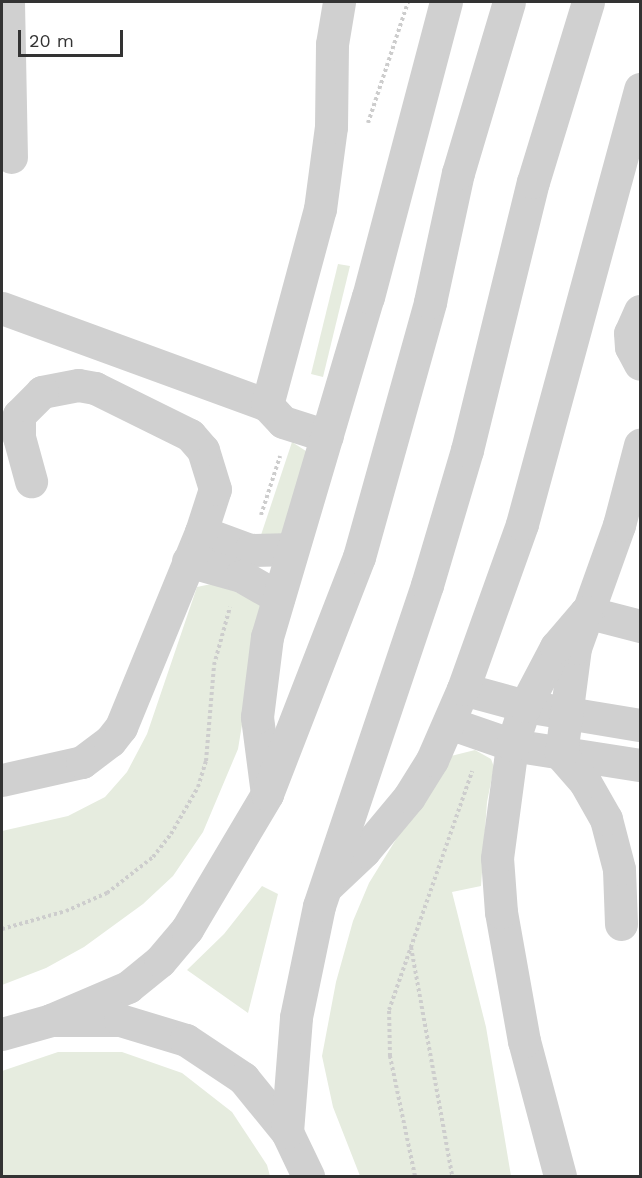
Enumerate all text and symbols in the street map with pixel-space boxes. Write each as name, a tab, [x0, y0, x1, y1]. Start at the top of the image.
scale bar	[21, 18, 126, 56]
text: 20 m	[29, 30, 74, 51]

